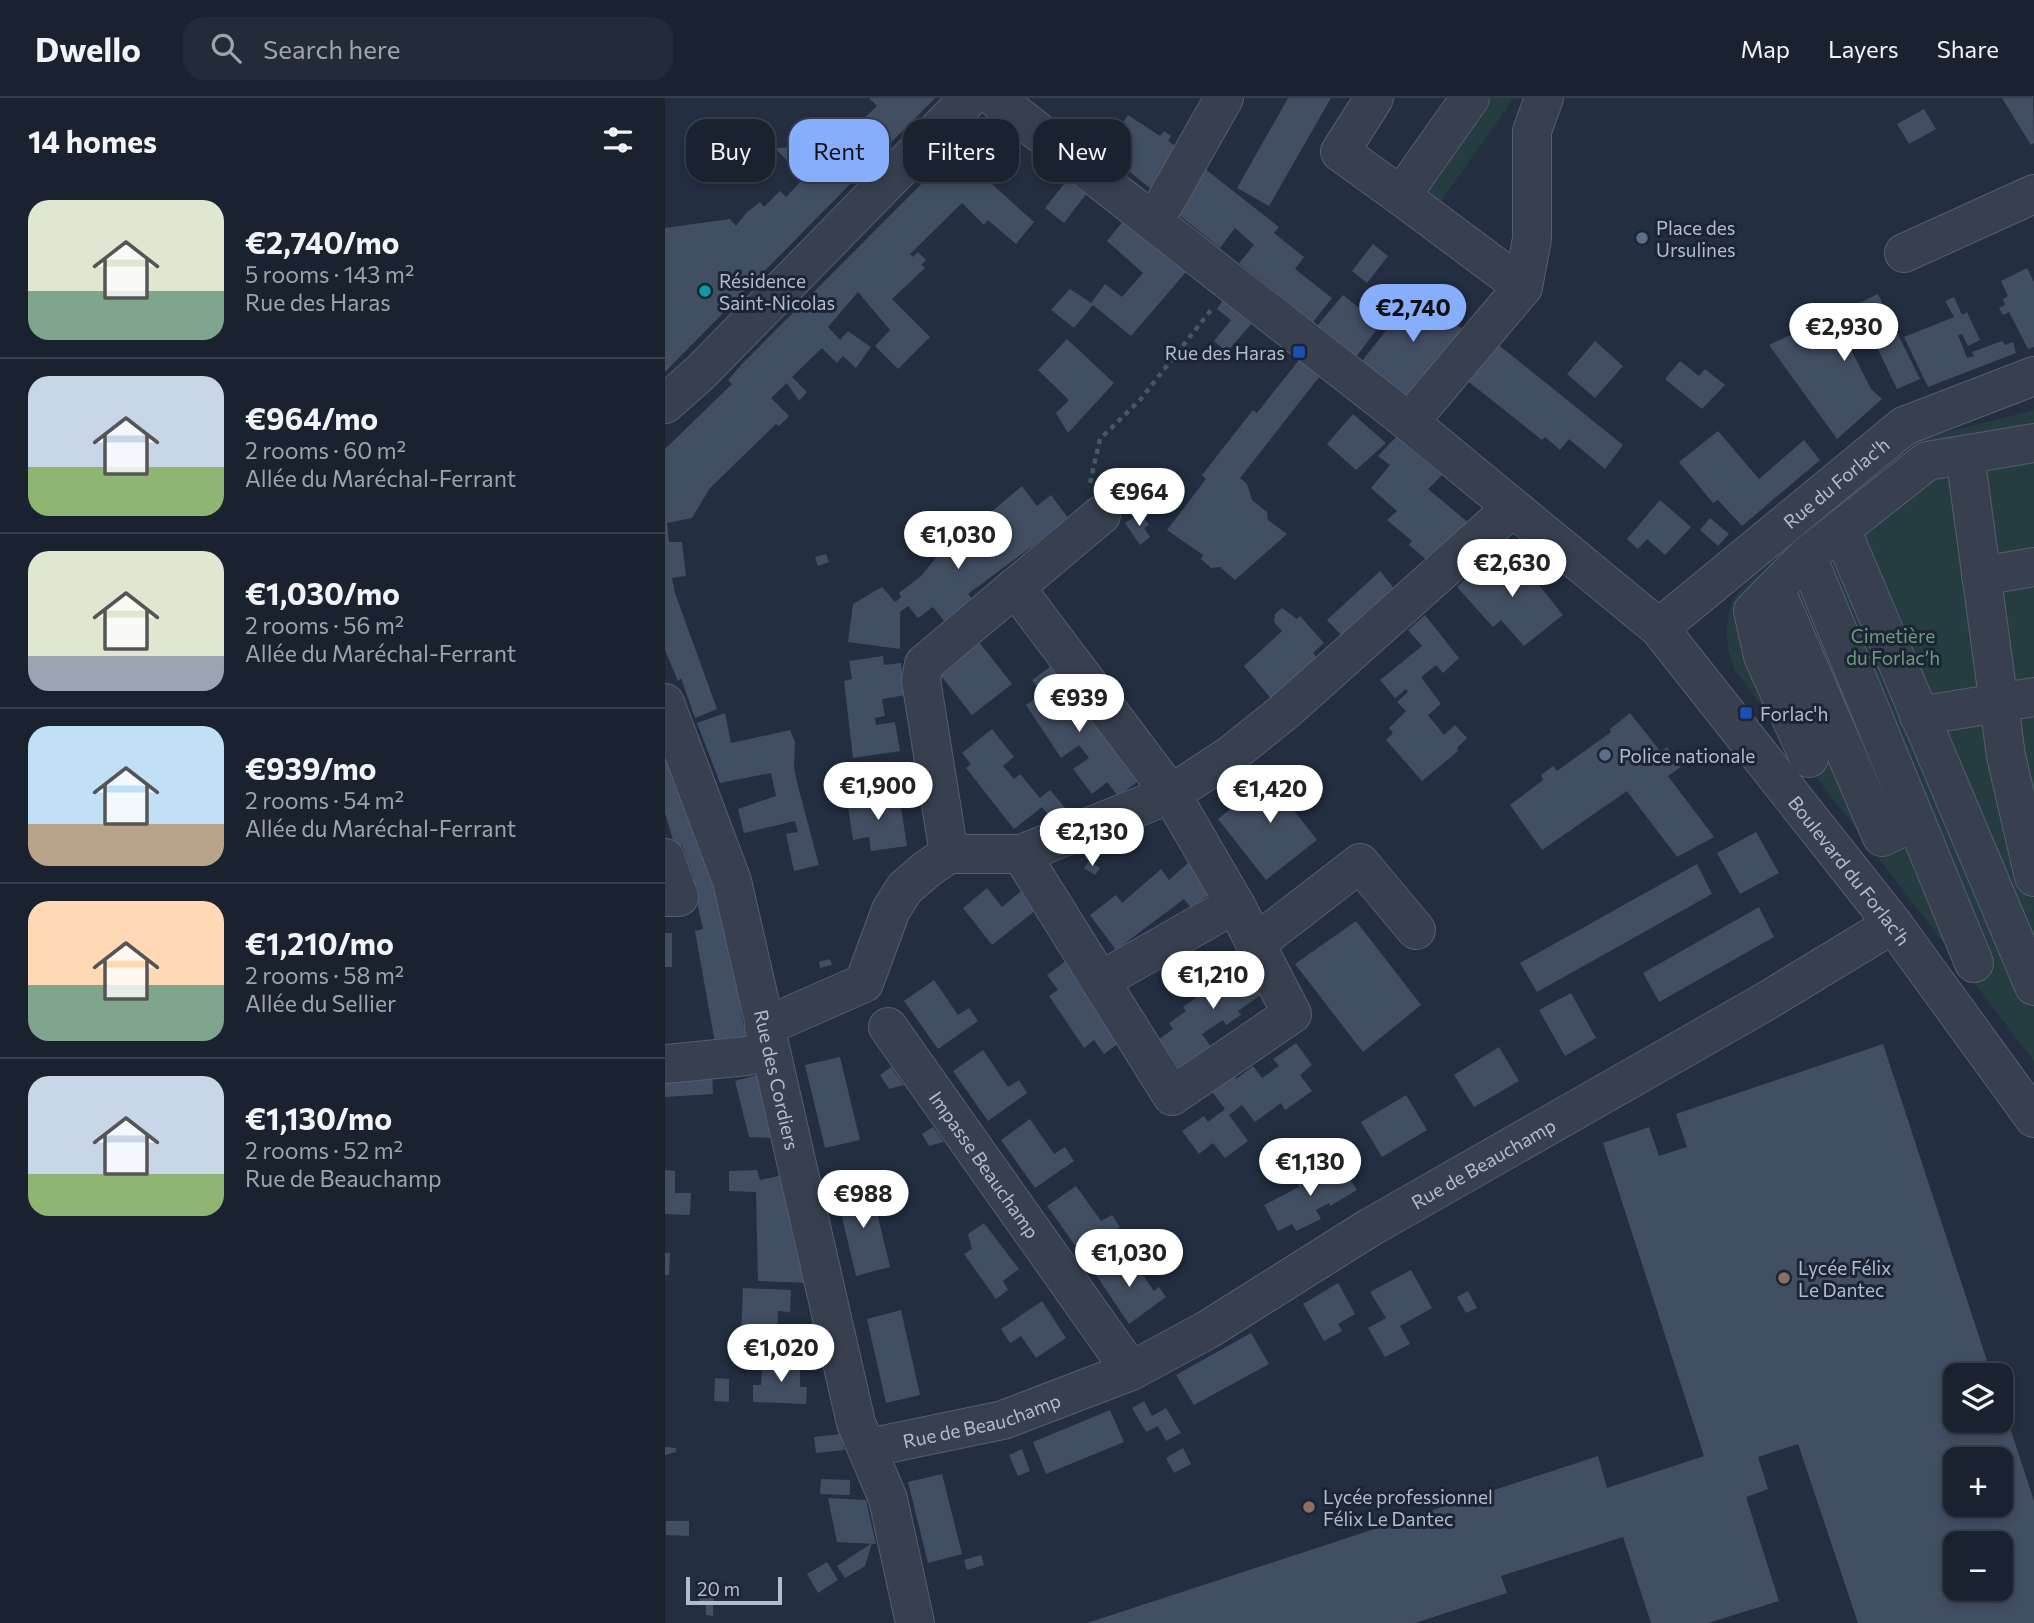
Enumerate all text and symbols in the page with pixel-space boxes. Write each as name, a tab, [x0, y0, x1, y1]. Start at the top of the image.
search box	[183, 17, 673, 80]
text: Dwello	[35, 28, 141, 69]
icon: search	[207, 29, 245, 67]
text: Search here	[263, 33, 401, 64]
text: Map	[1741, 34, 1790, 63]
text: Layers	[1828, 34, 1899, 63]
text: Share	[1937, 34, 1999, 63]
chip: Buy	[686, 119, 775, 182]
chip: Rent	[789, 119, 889, 182]
chip: Filters	[903, 119, 1019, 182]
chip: New	[1033, 119, 1131, 182]
icon: filters	[599, 121, 637, 159]
text: 14 homes	[28, 122, 157, 159]
place label: Place des Ursulines	[1656, 216, 1736, 261]
text: €2,740/mo	[245, 223, 400, 260]
icon: home	[84, 228, 168, 312]
marker: Place des Ursulines	[1634, 230, 1650, 246]
text: 5 rooms · 143 m²	[245, 260, 414, 288]
place label: Résidence Saint-Nicolas	[719, 269, 835, 314]
marker: Résidence Saint-Nicolas	[697, 283, 713, 299]
pin: €2,740	[1356, 285, 1470, 344]
text: Rue des Haras	[245, 288, 391, 316]
text: €2,740	[1375, 293, 1451, 321]
pin: €2,930	[1787, 303, 1901, 363]
text: €2,930	[1805, 312, 1883, 340]
place label: Rue des Haras	[1165, 341, 1285, 364]
marker: Rue des Haras	[1291, 344, 1307, 360]
text: €964/mo	[245, 399, 378, 436]
icon: home	[84, 404, 168, 488]
street label: Rue du Forlac'h	[1778, 432, 1893, 533]
text: 2 rooms · 60 m²	[245, 436, 406, 464]
text: Allée du Maréchal-Ferrant	[245, 464, 516, 492]
pin: €964	[1098, 468, 1180, 528]
text: €964	[1110, 477, 1168, 505]
pin: €1,030	[901, 512, 1015, 571]
text: €1,030	[920, 520, 996, 548]
pin: €2,630	[1455, 540, 1569, 599]
text: €2,630	[1473, 548, 1551, 576]
text: €1,030/mo	[245, 574, 400, 611]
icon: home	[84, 579, 168, 663]
text: 2 rooms · 56 m²	[245, 611, 404, 639]
park label: Cimetière du Forlac’h	[1846, 624, 1940, 669]
text: Allée du Maréchal-Ferrant	[245, 639, 516, 667]
pin: €939	[1038, 674, 1120, 734]
text: €939	[1050, 683, 1108, 711]
place label: Forlac'h	[1760, 702, 1828, 725]
marker: Forlac'h	[1738, 705, 1754, 721]
place label: Police nationale	[1619, 744, 1755, 767]
marker: Police nationale	[1597, 747, 1613, 763]
text: €939/mo	[245, 749, 377, 786]
icon: home	[84, 754, 168, 838]
pin: €1,900	[821, 762, 935, 822]
pin: €1,420	[1213, 766, 1327, 825]
text: €1,900	[840, 771, 916, 799]
text: €1,420	[1233, 774, 1307, 802]
text: 2 rooms · 54 m²	[245, 786, 404, 814]
street label: Boulevard du Forlac'h	[1784, 791, 1916, 949]
pin: €2,130	[1035, 808, 1149, 868]
text: Allée du Maréchal-Ferrant	[245, 814, 516, 842]
text: €2,130	[1056, 817, 1128, 845]
text: €1,210/mo	[245, 924, 394, 961]
icon: home	[84, 929, 168, 1013]
pin: €1,210	[1156, 951, 1270, 1011]
text: €1,210	[1177, 960, 1249, 988]
text: 2 rooms · 58 m²	[245, 961, 404, 989]
text: Allée du Sellier	[245, 989, 396, 1017]
street label: Rue des Cordiers	[750, 1007, 805, 1152]
street label: Impasse Beauchamp	[925, 1086, 1045, 1242]
text: €1,130/mo	[245, 1099, 392, 1136]
icon: home	[84, 1104, 168, 1188]
street label: Rue de Beauchamp	[1407, 1113, 1559, 1213]
text: 2 rooms · 52 m²	[245, 1136, 403, 1164]
pin: €1,130	[1253, 1138, 1367, 1198]
text: €1,130	[1275, 1147, 1345, 1175]
text: Rue de Beauchamp	[245, 1164, 442, 1192]
pin: €988	[822, 1170, 904, 1230]
text: €988	[834, 1179, 892, 1207]
pin: €1,030	[1072, 1230, 1186, 1289]
text: €1,030	[1091, 1238, 1167, 1266]
place label: Lycée Félix Le Dantec	[1798, 1256, 1891, 1301]
marker: Lycée Félix Le Dantec	[1776, 1270, 1792, 1286]
pin: €1,020	[724, 1324, 838, 1384]
text: €1,020	[743, 1333, 819, 1361]
map controls	[1943, 1363, 2013, 1601]
button: layers	[1943, 1363, 2013, 1433]
street label: Rue de Beauchamp	[901, 1388, 1064, 1452]
button: +	[1943, 1447, 2013, 1517]
place label: Lycée professionnel Félix Le Dantec	[1323, 1485, 1493, 1530]
marker: Lycée professionnel Félix Le Dantec	[1301, 1499, 1317, 1515]
button: −	[1943, 1531, 2013, 1601]
scale bar	[686, 1574, 782, 1606]
text: 20 m	[697, 1577, 740, 1600]

